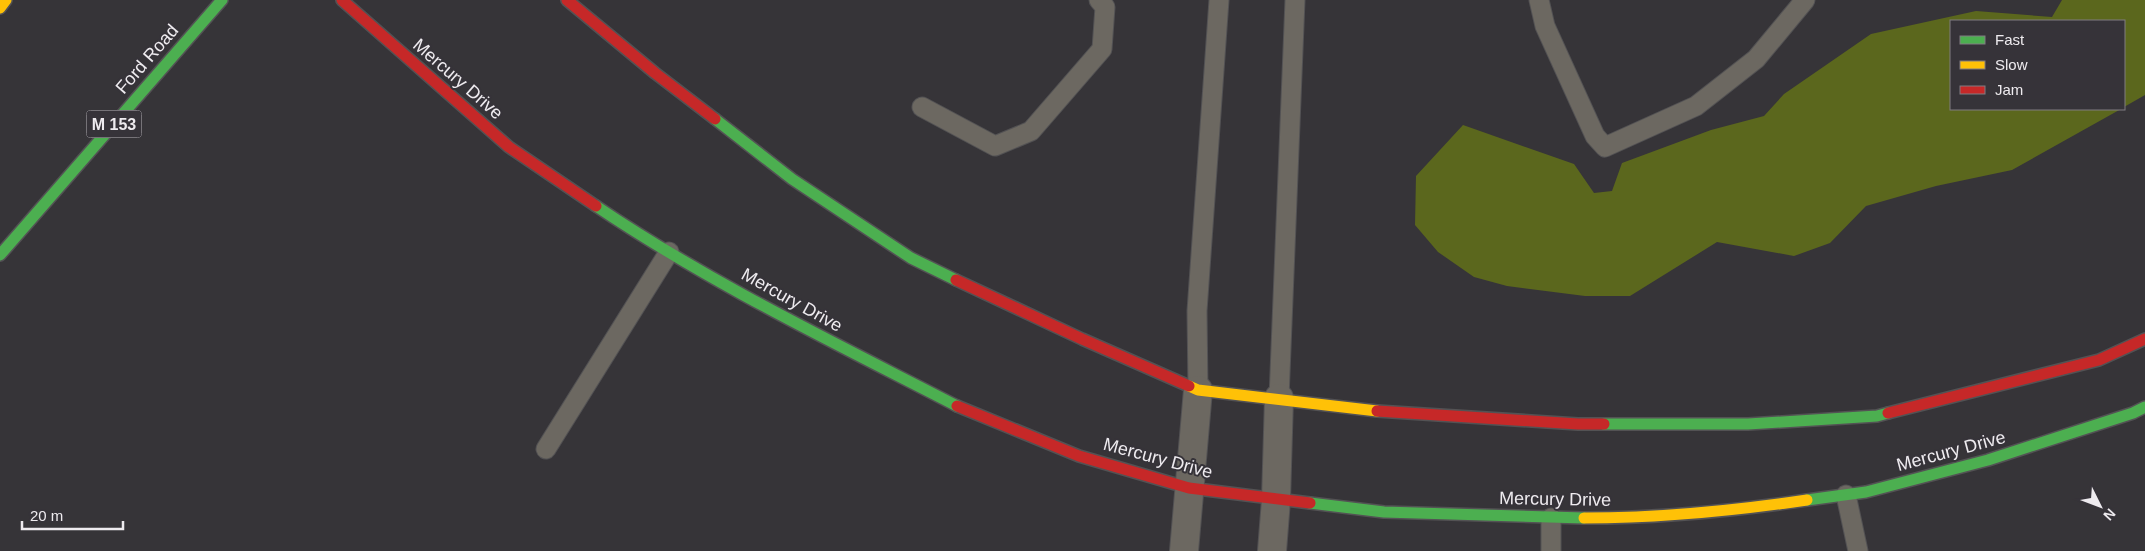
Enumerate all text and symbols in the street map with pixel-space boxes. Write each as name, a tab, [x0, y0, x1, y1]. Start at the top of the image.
street label: Ford Road	[112, 20, 182, 98]
legend	[1950, 20, 2125, 110]
text: Fast	[1995, 31, 2025, 48]
street label: Mercury Drive	[409, 35, 507, 123]
text: Slow	[1995, 56, 2028, 73]
text: Jam	[1995, 81, 2023, 98]
road number: M 153	[86, 110, 142, 138]
street label: Mercury Drive	[738, 264, 846, 336]
street label: Mercury Drive	[1894, 427, 2008, 475]
street label: Mercury Drive	[1101, 434, 1215, 482]
north arrow	[2075, 481, 2125, 531]
street label: Mercury Drive	[1499, 488, 1611, 510]
scale bar	[22, 498, 124, 530]
text: N	[2100, 506, 2119, 524]
text: 20 m	[30, 507, 63, 524]

